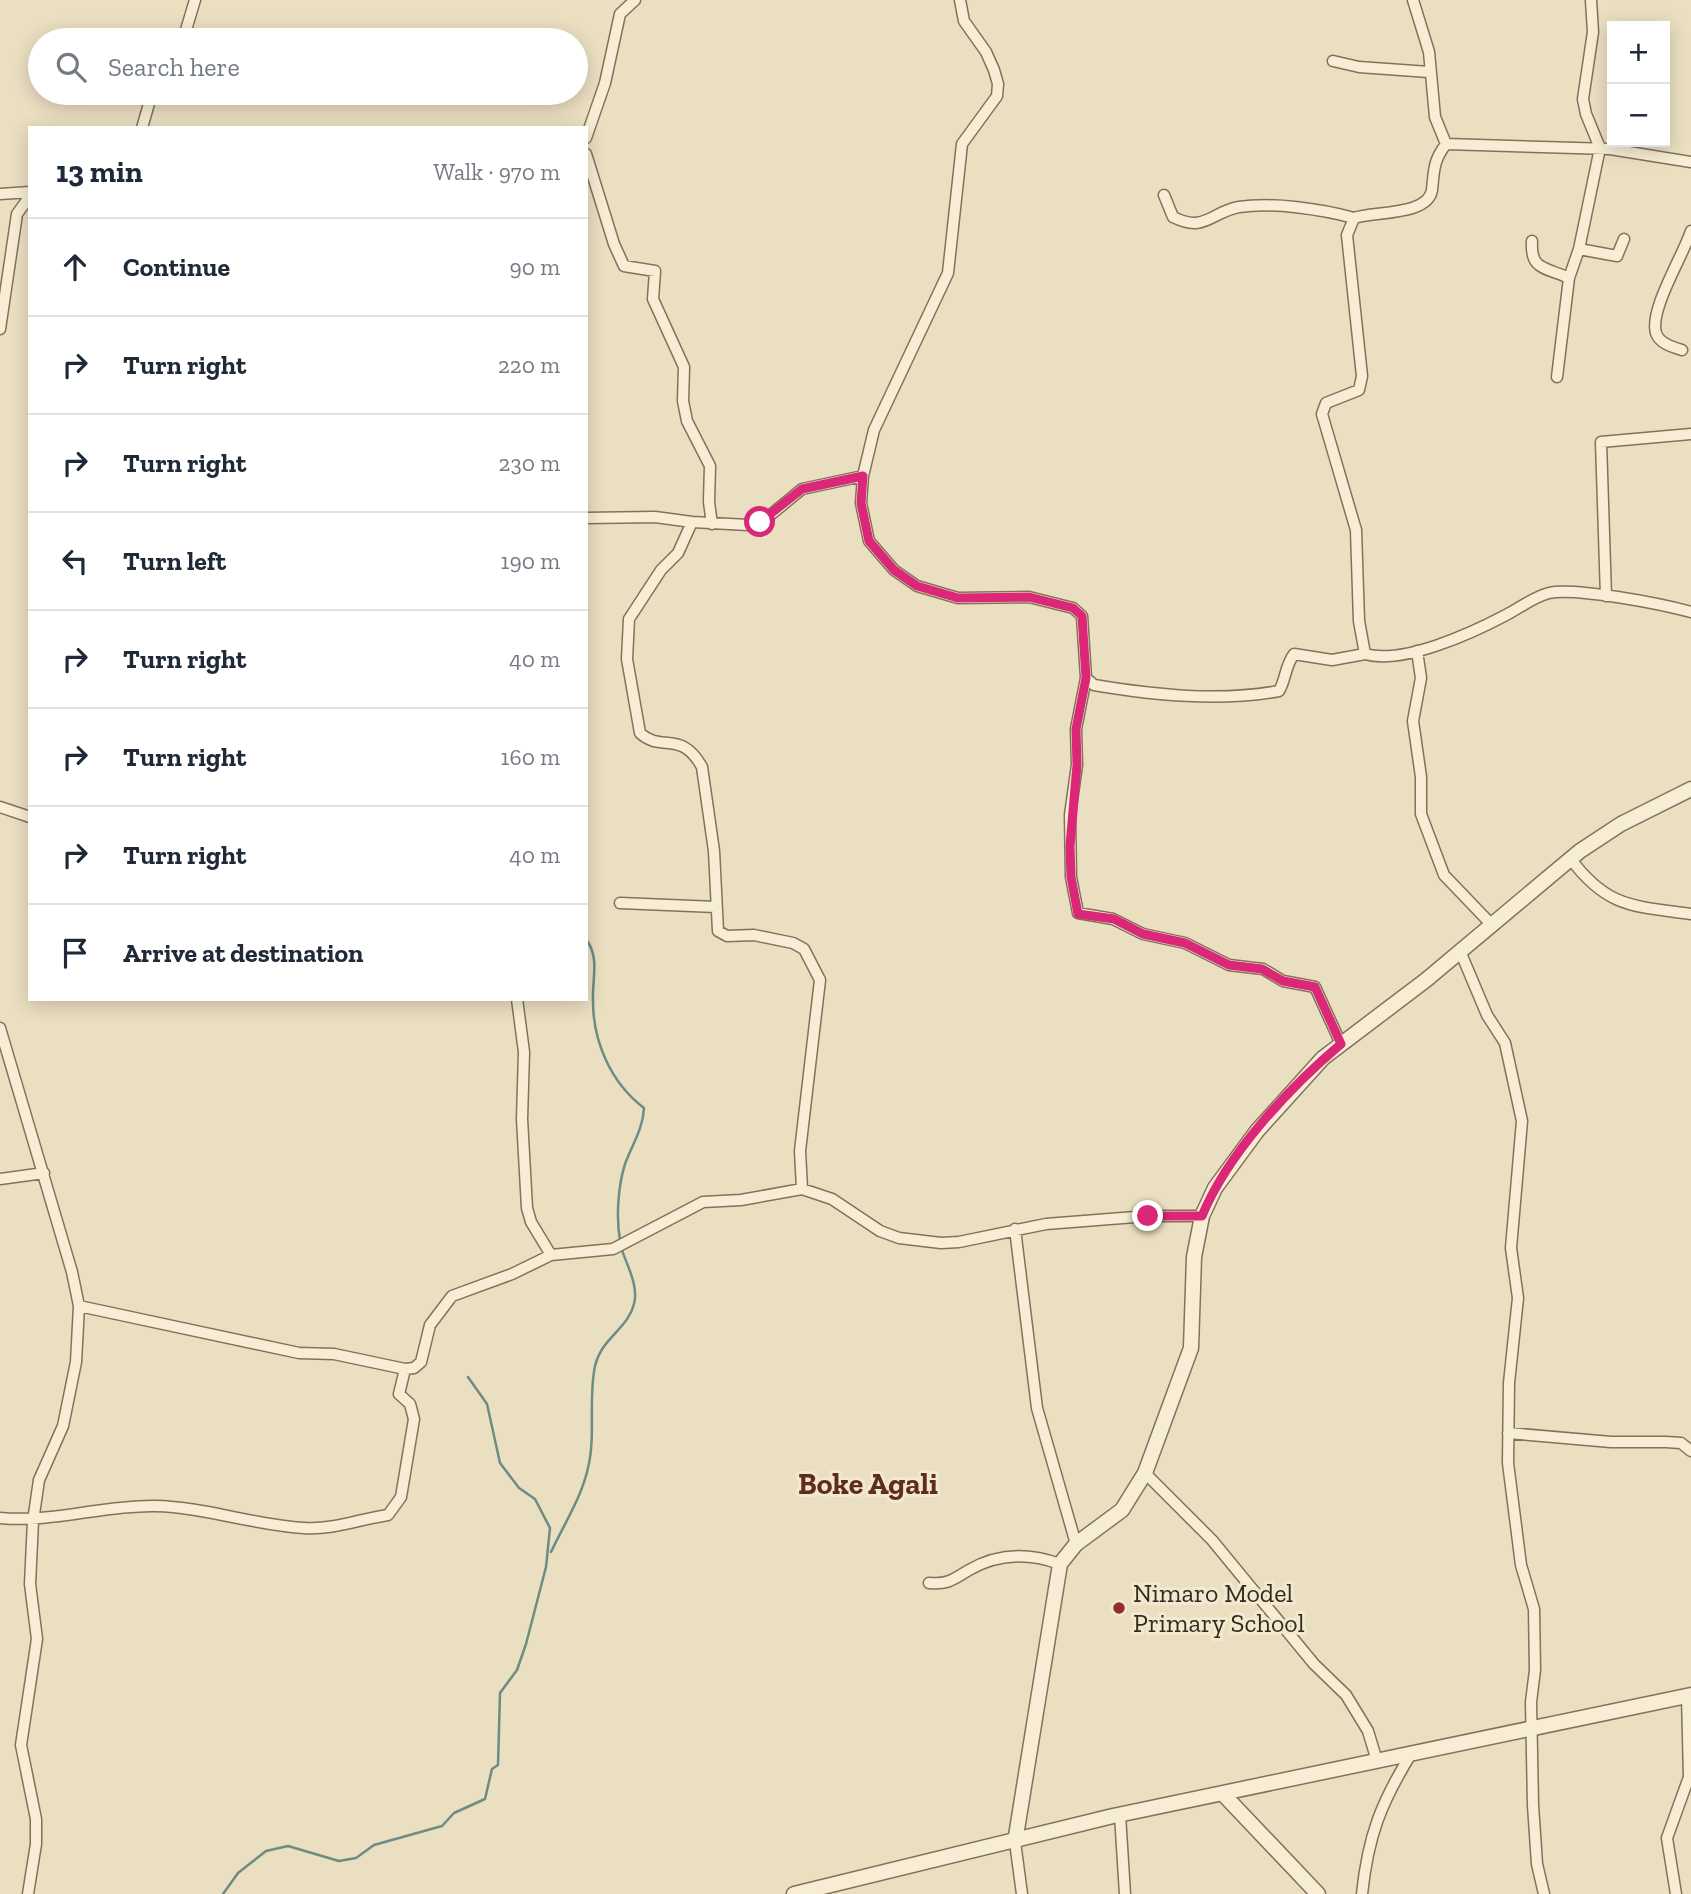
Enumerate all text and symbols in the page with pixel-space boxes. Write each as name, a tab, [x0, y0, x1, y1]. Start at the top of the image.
map controls	[1607, 21, 1670, 147]
button: +	[1607, 21, 1670, 84]
search box	[28, 28, 588, 105]
icon: search	[52, 48, 90, 86]
text: Search here	[108, 51, 240, 83]
button: −	[1607, 84, 1670, 147]
text: 13 min	[56, 154, 143, 190]
text: Walk · 970 m	[434, 158, 560, 186]
icon: ahead	[56, 248, 94, 286]
text: Continue	[123, 251, 230, 283]
text: 90 m	[509, 253, 560, 281]
icon: right	[56, 346, 94, 384]
text: Turn right	[123, 349, 246, 381]
text: 220 m	[498, 351, 560, 379]
icon: right	[56, 444, 94, 482]
text: Turn right	[123, 447, 246, 479]
text: 230 m	[499, 449, 560, 477]
route start	[744, 506, 775, 537]
icon: left	[56, 542, 94, 580]
text: Turn left	[123, 545, 226, 577]
text: 190 m	[501, 547, 560, 575]
icon: right	[56, 640, 94, 678]
text: Turn right	[123, 643, 246, 675]
text: 40 m	[509, 645, 560, 673]
icon: right	[56, 738, 94, 776]
text: Turn right	[123, 741, 246, 773]
text: 160 m	[501, 743, 560, 771]
icon: right	[56, 836, 94, 874]
text: Turn right	[123, 839, 246, 871]
text: 40 m	[509, 841, 560, 869]
icon: arrive	[56, 934, 94, 972]
text: Arrive at destination	[123, 937, 363, 969]
route end	[1132, 1200, 1163, 1231]
district label: Boke Agali	[798, 1466, 938, 1502]
place label: Nimaro Model Primary School	[1133, 1577, 1305, 1639]
marker: Nimaro Model Primary School	[1111, 1600, 1127, 1616]

